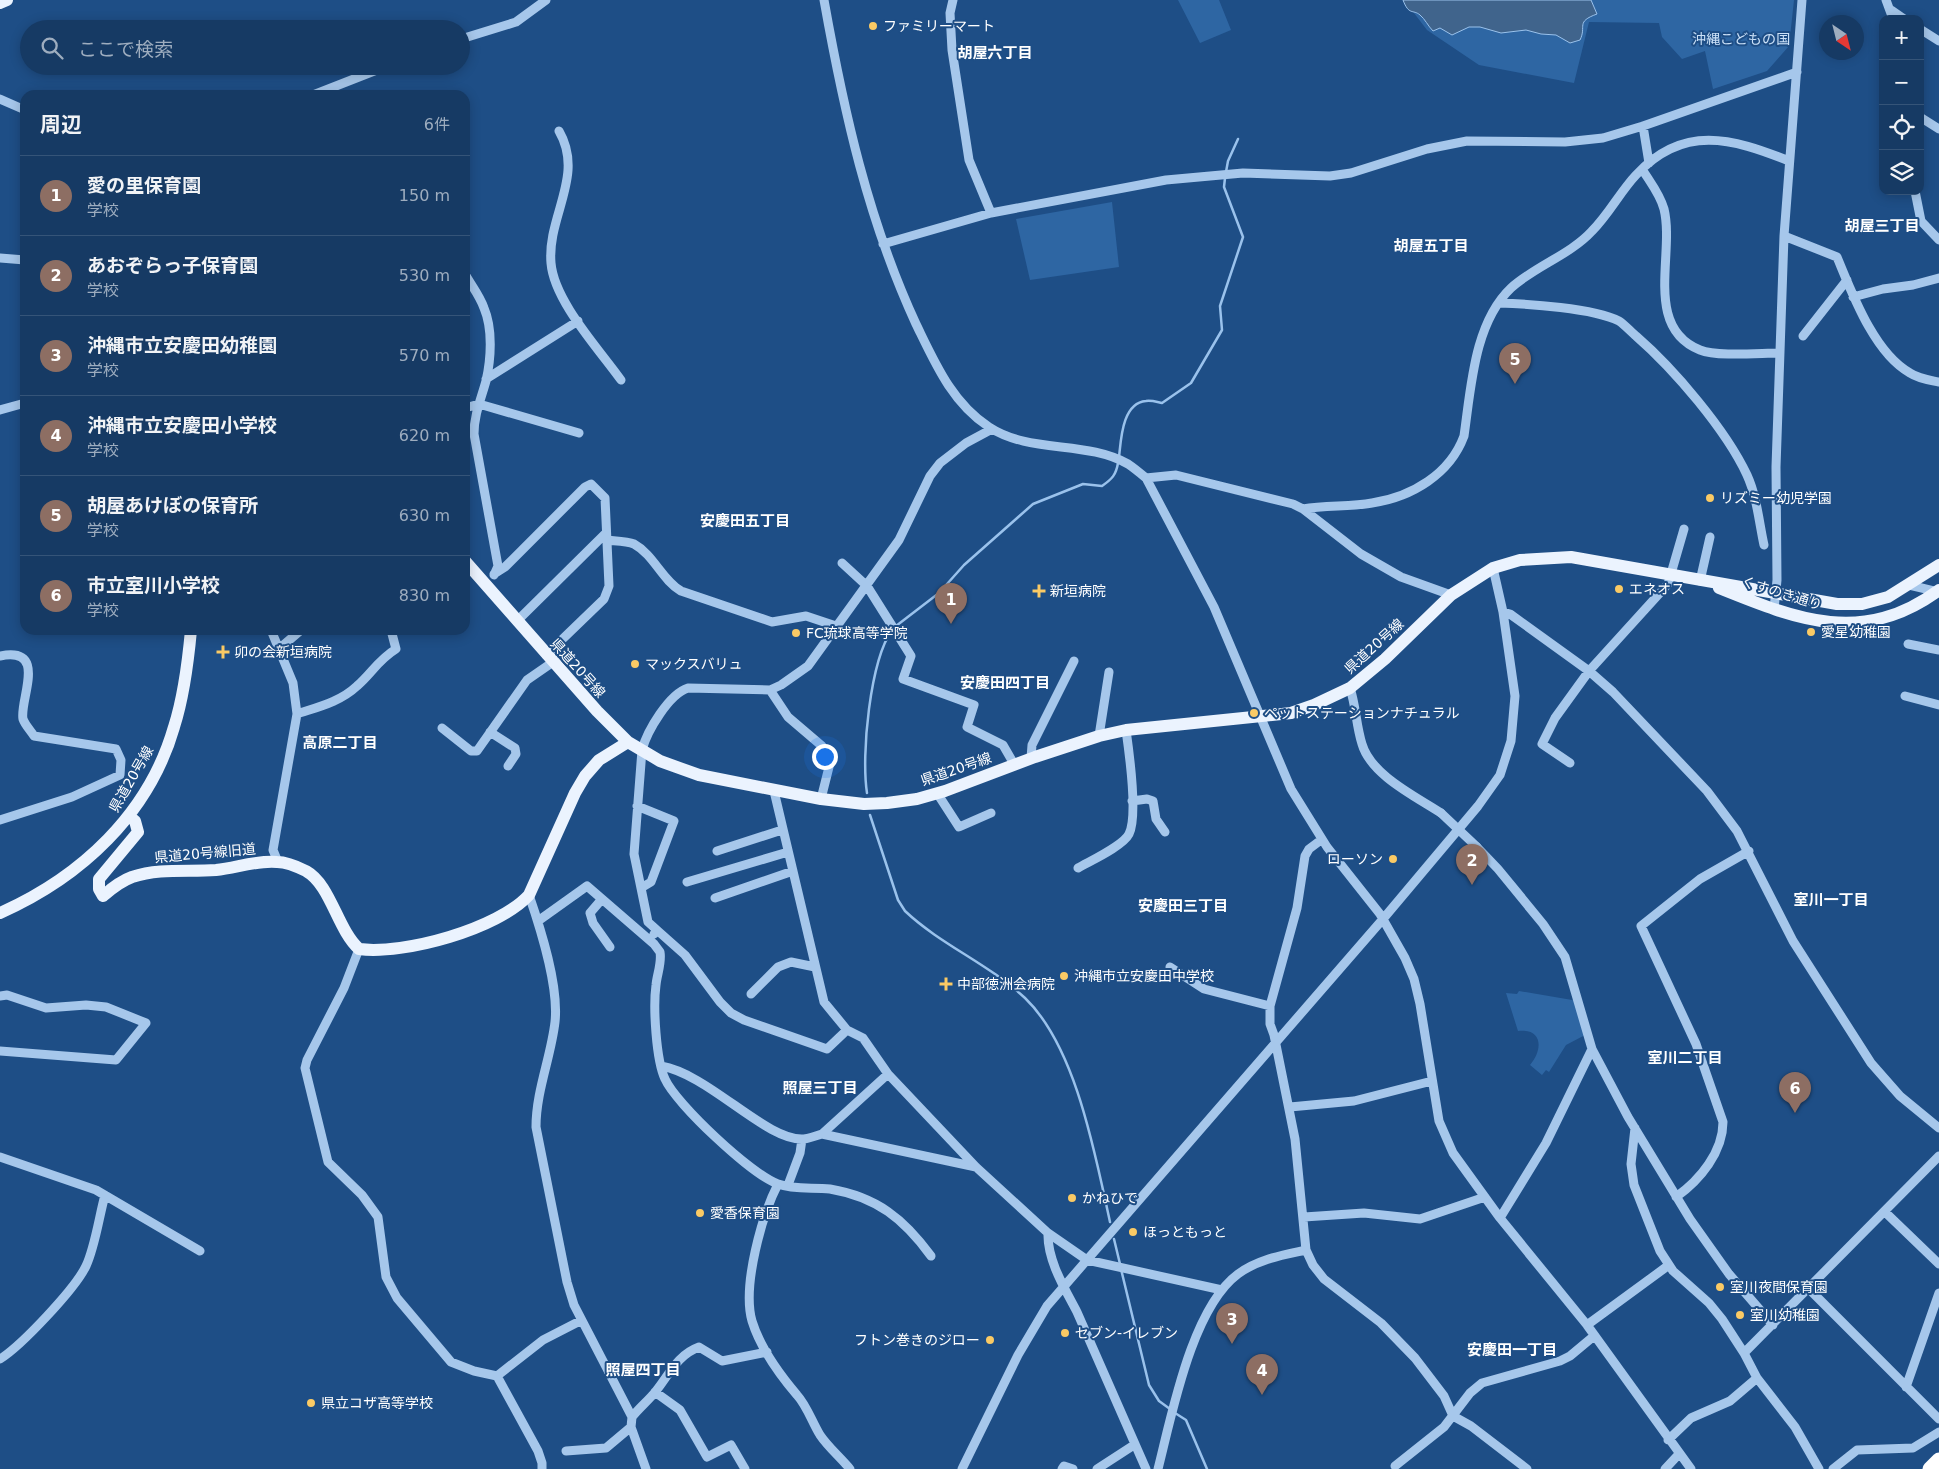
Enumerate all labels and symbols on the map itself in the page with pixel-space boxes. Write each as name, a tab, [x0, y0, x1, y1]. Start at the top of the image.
north arrow	[1819, 15, 1864, 60]
place label: ファミリーマート	[883, 18, 995, 34]
marker: ファミリーマート	[867, 20, 879, 32]
park label: 沖縄こどもの国	[1692, 31, 1790, 47]
district label: 胡屋六丁目	[957, 44, 1033, 62]
district label: 胡屋三丁目	[1844, 217, 1920, 235]
district label: 胡屋五丁目	[1393, 237, 1469, 255]
pin: 5	[1499, 343, 1531, 384]
place label: リズミー幼児学園	[1720, 490, 1832, 506]
marker: リズミー幼児学園	[1704, 492, 1716, 504]
district label: 安慶田五丁目	[700, 512, 790, 530]
street label: くすのき通り	[1740, 573, 1824, 613]
place label: エネオス	[1629, 581, 1685, 597]
pin: 1	[935, 583, 967, 624]
place label: 新垣病院	[1050, 583, 1106, 599]
marker: エネオス	[1613, 583, 1625, 595]
marker: 新垣病院	[1032, 584, 1046, 598]
street label: 県道20号線	[1341, 615, 1407, 677]
place label: 愛星幼稚園	[1821, 624, 1891, 640]
place label: FC琉球高等学院	[806, 625, 908, 641]
marker: 愛星幼稚園	[1805, 626, 1817, 638]
marker: FC琉球高等学院	[790, 627, 802, 639]
street label: 県道20号線	[547, 635, 609, 701]
place label: 卯の会新垣病院	[234, 644, 332, 660]
marker: 卯の会新垣病院	[216, 645, 230, 659]
place label: マックスバリュ	[645, 656, 743, 672]
marker: マックスバリュ	[629, 658, 641, 670]
district label: 安慶田四丁目	[960, 674, 1050, 692]
place label: ペットステーションナチュラル	[1264, 705, 1460, 721]
marker: ペットステーションナチュラル	[1248, 707, 1260, 719]
district label: 高原二丁目	[302, 734, 378, 752]
street label: 県道20号線	[106, 743, 156, 815]
your location	[812, 744, 838, 770]
street label: 県道20号線	[918, 749, 994, 789]
street label: 県道20号線旧道	[154, 841, 256, 865]
pin: 2	[1456, 844, 1488, 885]
place label: ローソン	[1327, 851, 1383, 867]
marker: ローソン	[1387, 853, 1399, 865]
district label: 室川一丁目	[1793, 891, 1869, 909]
district label: 安慶田三丁目	[1138, 897, 1228, 915]
place label: 沖縄市立安慶田中学校	[1074, 968, 1214, 984]
marker: 沖縄市立安慶田中学校	[1058, 970, 1070, 982]
place label: 中部徳洲会病院	[957, 976, 1055, 992]
marker: 中部徳洲会病院	[939, 977, 953, 991]
district label: 室川二丁目	[1647, 1049, 1723, 1067]
pin: 6	[1779, 1072, 1811, 1113]
district label: 照屋三丁目	[782, 1079, 858, 1097]
place label: かねひで	[1082, 1190, 1138, 1206]
marker: かねひで	[1066, 1192, 1078, 1204]
place label: 愛香保育園	[710, 1205, 780, 1221]
marker: 愛香保育園	[694, 1207, 706, 1219]
place label: ほっともっと	[1143, 1224, 1227, 1240]
marker: ほっともっと	[1127, 1226, 1139, 1238]
place label: 室川夜間保育園	[1730, 1279, 1828, 1295]
marker: 室川夜間保育園	[1714, 1281, 1726, 1293]
pin: 3	[1216, 1303, 1248, 1344]
place label: 室川幼稚園	[1750, 1307, 1820, 1323]
marker: 室川幼稚園	[1734, 1309, 1746, 1321]
place label: セブン-イレブン	[1075, 1325, 1178, 1341]
marker: セブン-イレブン	[1059, 1327, 1071, 1339]
place label: フトン巻きのジロー	[854, 1332, 980, 1348]
marker: フトン巻きのジロー	[984, 1334, 996, 1346]
district label: 安慶田一丁目	[1467, 1341, 1557, 1359]
pin: 4	[1246, 1354, 1278, 1395]
district label: 照屋四丁目	[605, 1361, 681, 1379]
place label: 県立コザ高等学校	[321, 1395, 433, 1411]
marker: 県立コザ高等学校	[305, 1397, 317, 1409]

